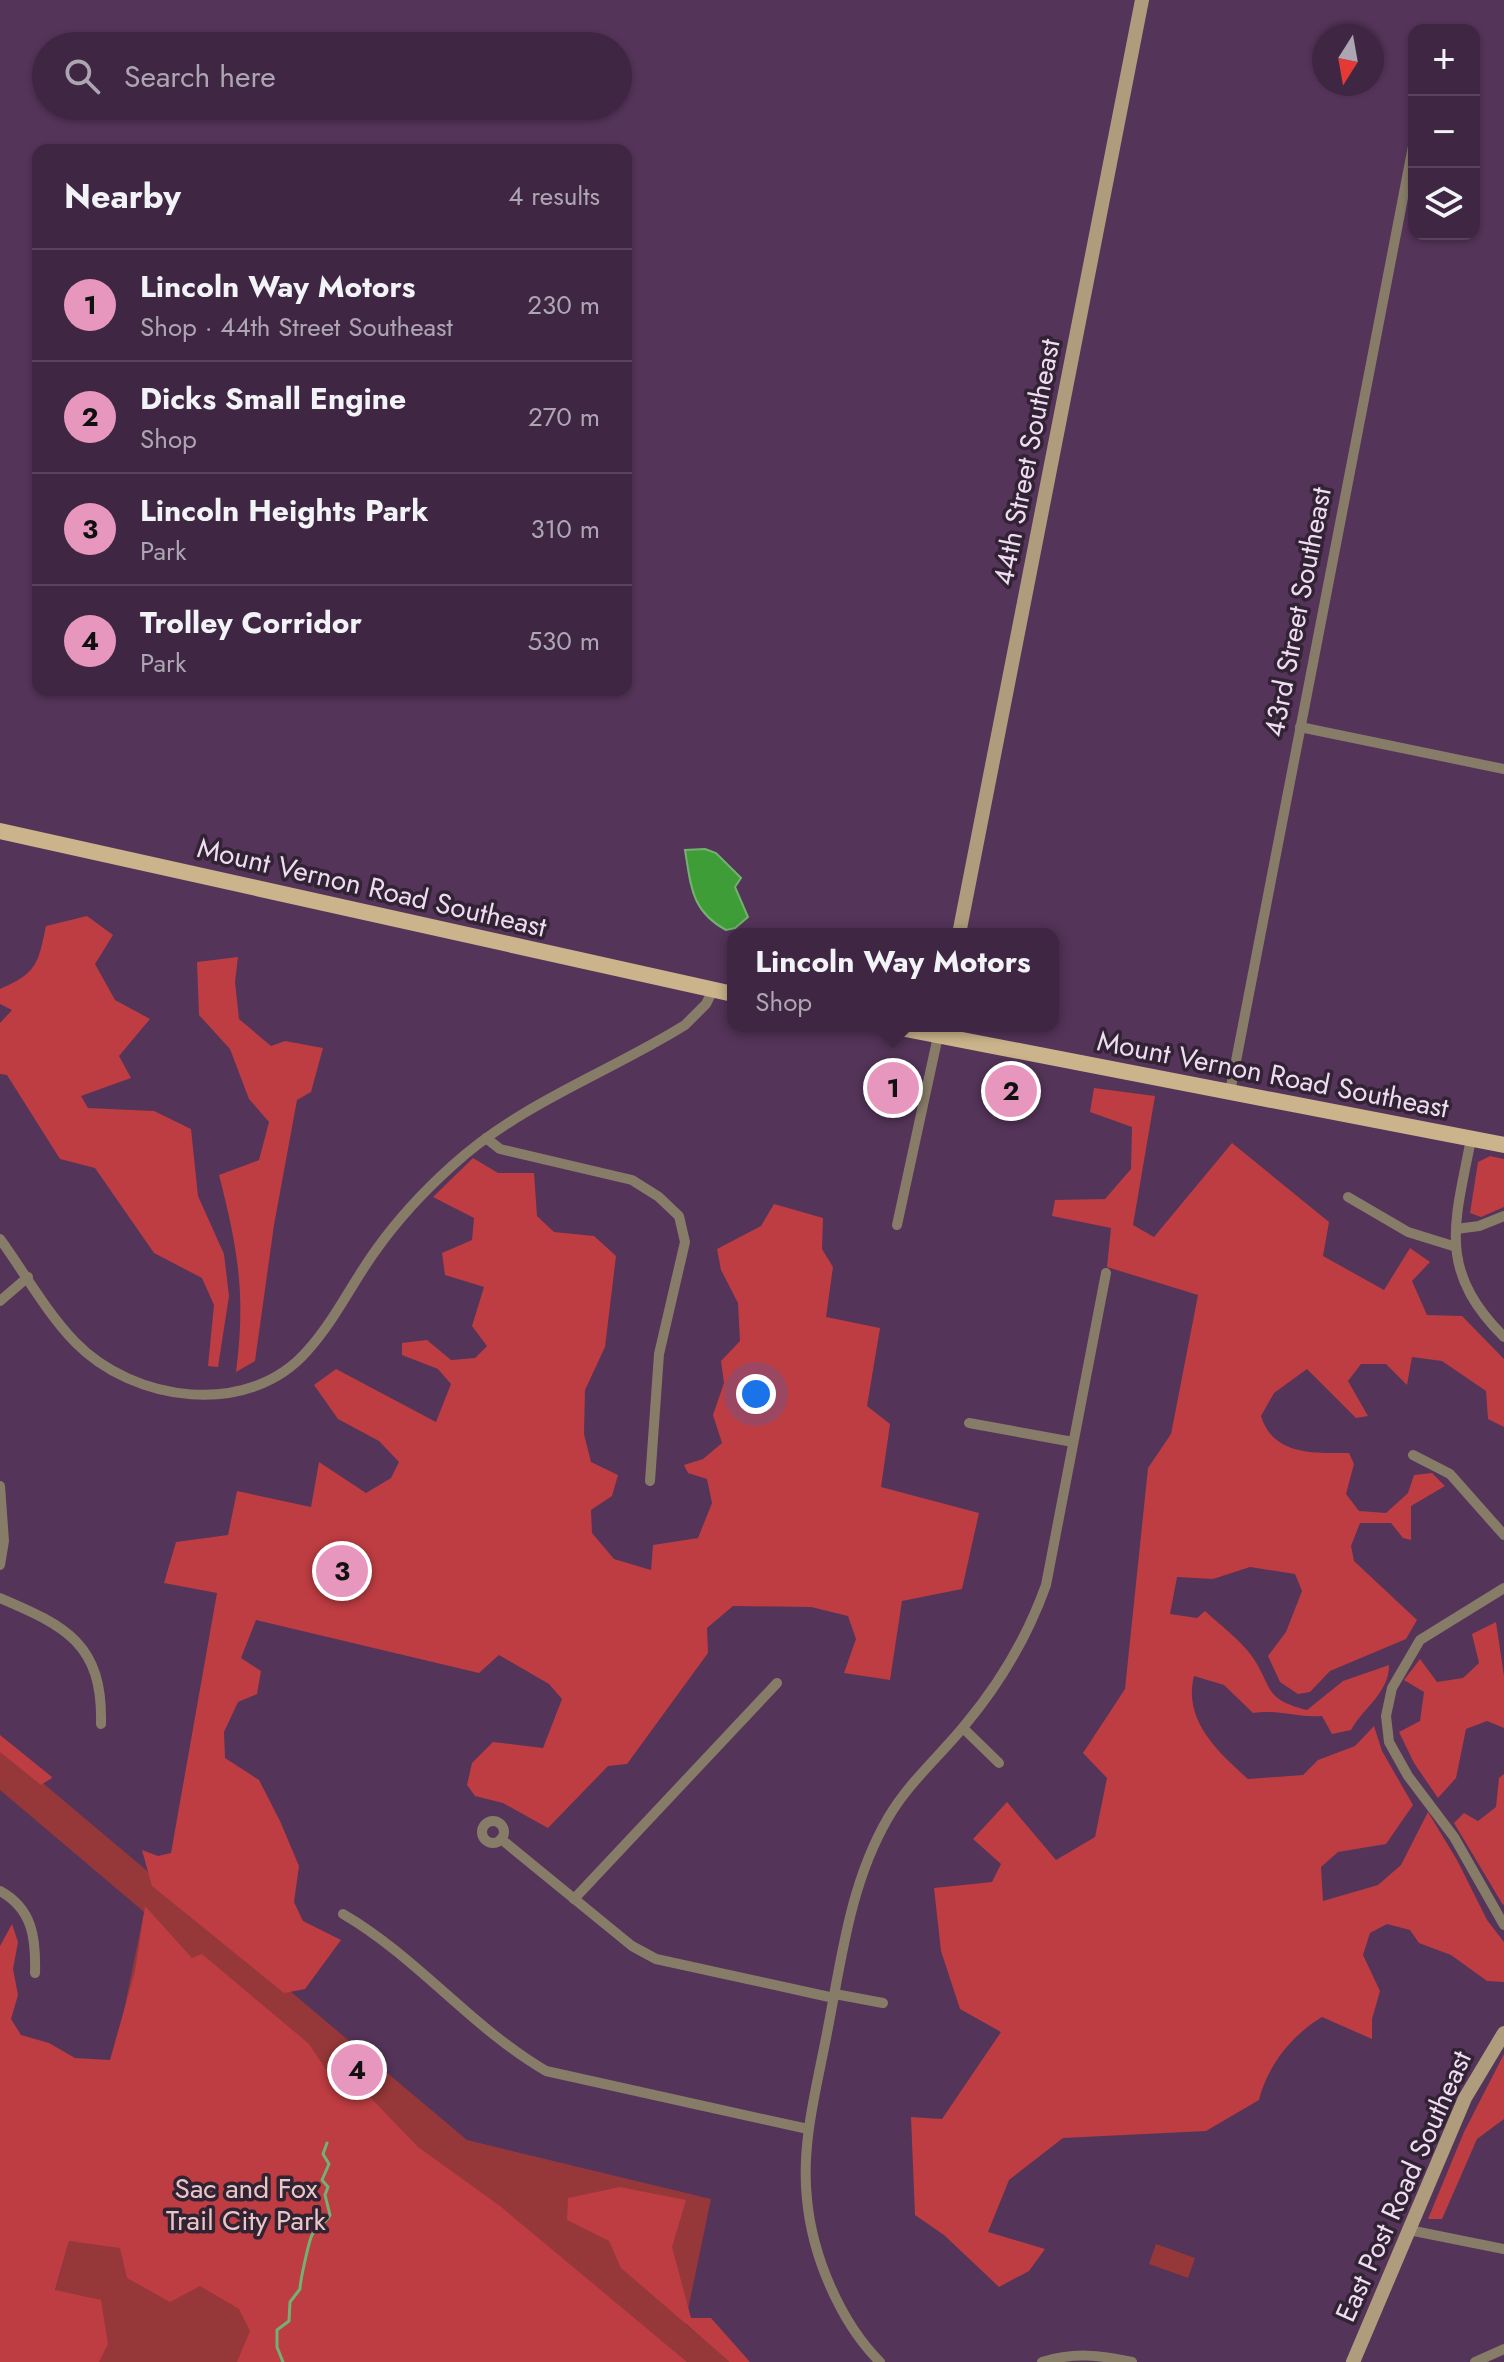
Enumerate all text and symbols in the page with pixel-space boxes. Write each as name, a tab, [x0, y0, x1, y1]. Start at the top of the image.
north arrow	[1312, 24, 1384, 96]
map controls	[1408, 24, 1480, 240]
button: +	[1408, 24, 1480, 96]
search box	[32, 32, 632, 120]
icon: search	[60, 54, 104, 98]
text: Search here	[124, 55, 276, 98]
button: −	[1408, 96, 1480, 168]
button: layers	[1408, 168, 1480, 240]
text: Nearby	[64, 172, 181, 221]
text: 4 results	[508, 177, 600, 215]
text: Lincoln Way Motors	[140, 265, 416, 308]
text: 1	[83, 286, 97, 324]
text: 230 m	[527, 286, 600, 324]
text: Shop · 44th Street Southeast	[140, 308, 453, 346]
street label: 44th Street Southeast	[982, 335, 1071, 589]
text: Dicks Small Engine	[140, 377, 406, 420]
text: 2	[81, 398, 99, 436]
text: 270 m	[528, 398, 600, 436]
text: Shop	[140, 420, 197, 458]
street label: 43rd Street Southeast	[1253, 484, 1342, 740]
text: Lincoln Heights Park	[140, 489, 428, 532]
text: 3	[82, 510, 98, 548]
text: 310 m	[530, 510, 600, 548]
text: Park	[140, 532, 186, 570]
text: Trolley Corridor	[140, 601, 362, 644]
text: 4	[81, 622, 99, 660]
text: 530 m	[527, 622, 600, 660]
text: Park	[140, 644, 186, 682]
street label: Mount Vernon Road Southeast	[193, 827, 551, 948]
popup	[727, 928, 1059, 1032]
text: Lincoln Way Motors	[755, 940, 1031, 983]
text: Shop	[755, 983, 812, 1021]
street label: Mount Vernon Road Southeast	[1094, 1020, 1452, 1129]
pin: 1	[867, 1058, 919, 1118]
pin: 2	[985, 1061, 1037, 1121]
your location	[736, 1374, 776, 1414]
pin: 3	[316, 1541, 368, 1601]
pin: 4	[331, 2040, 383, 2100]
street label: East Post Road Southeast	[1325, 2044, 1482, 2328]
park label: Sac and Fox Trail City Park	[166, 2168, 327, 2241]

